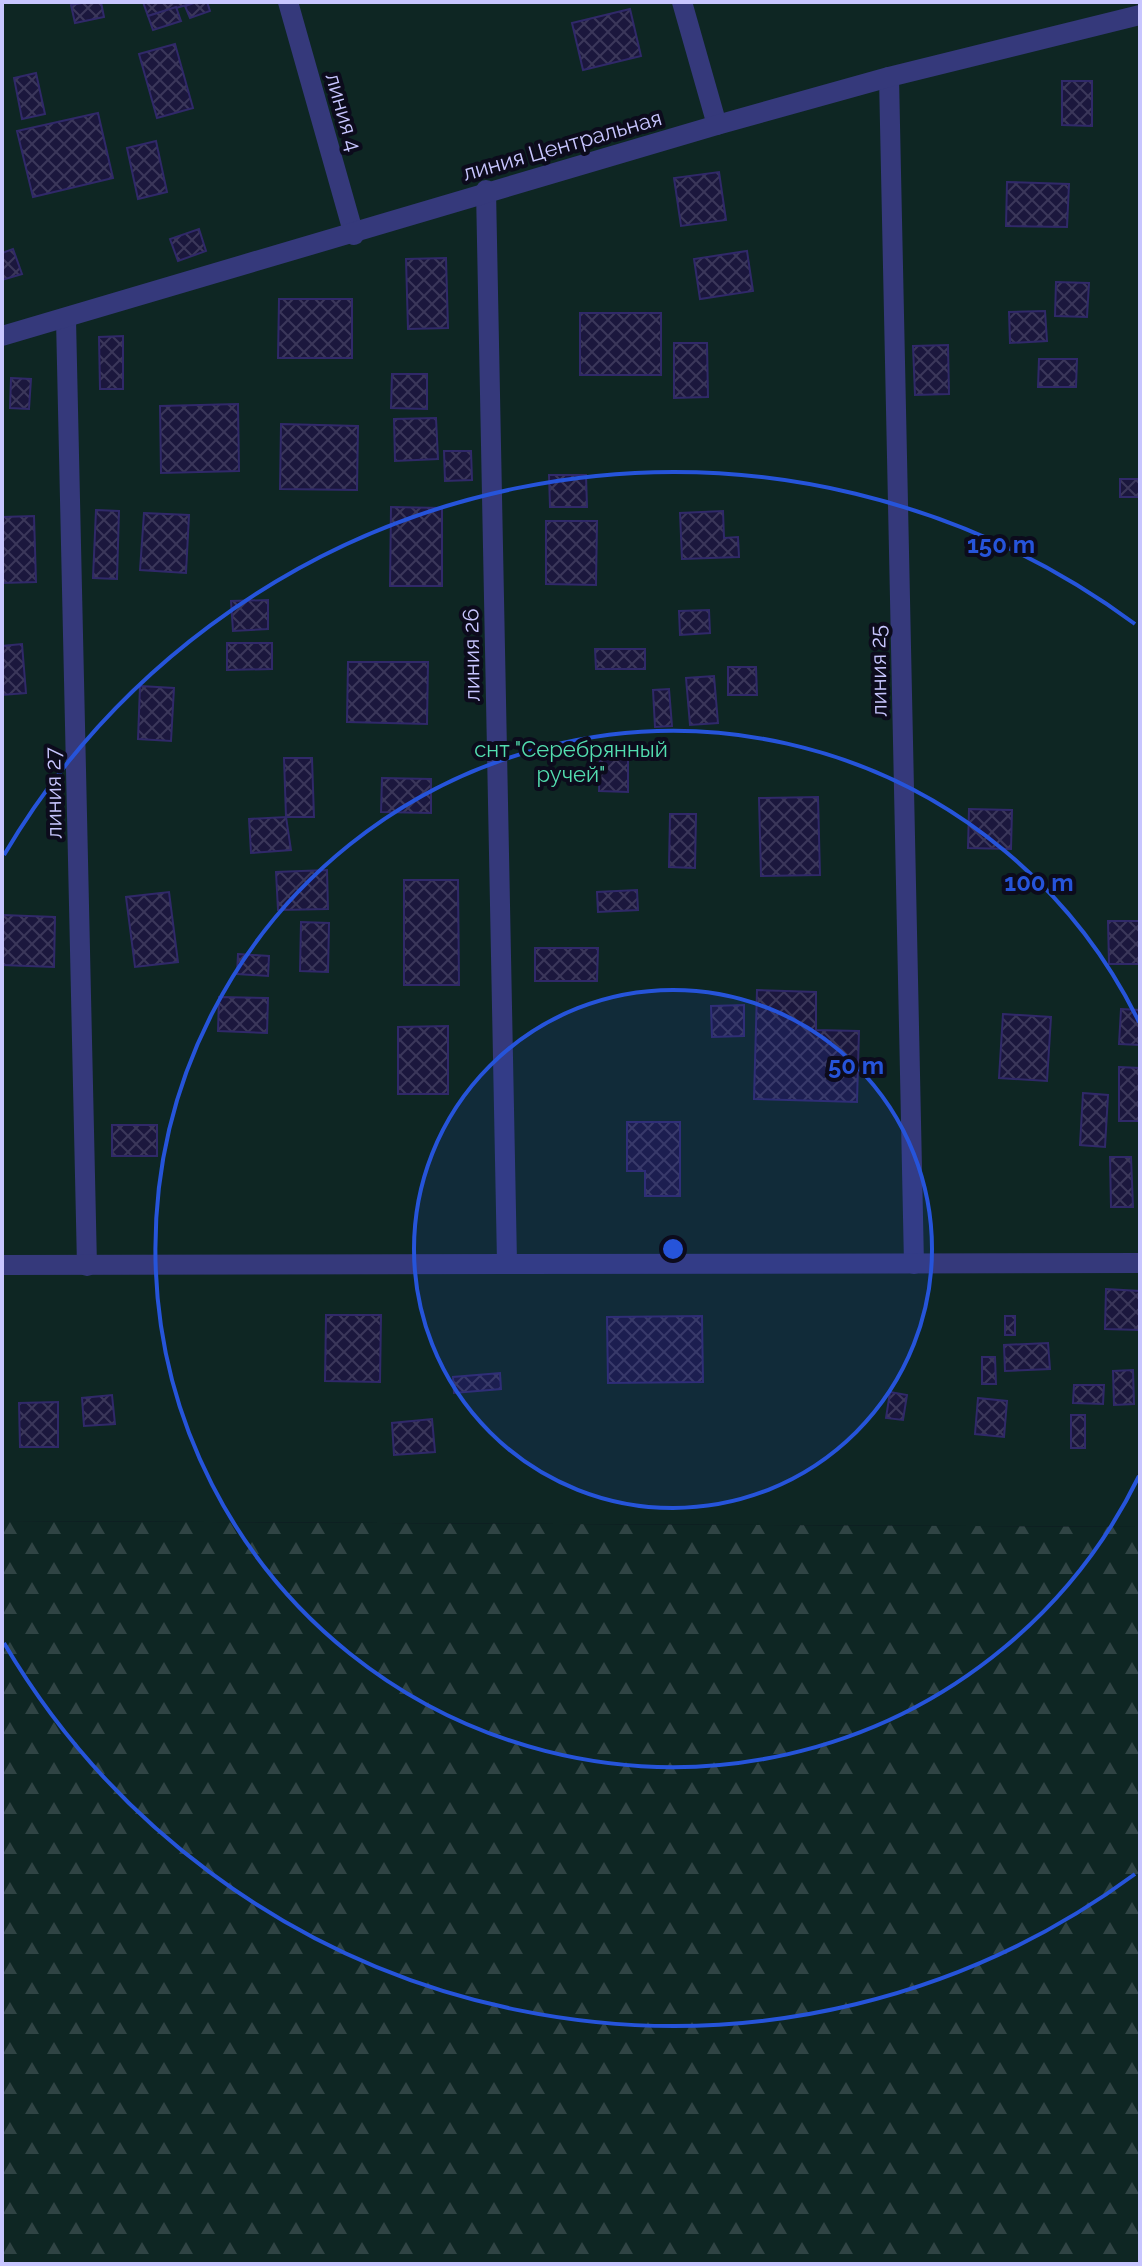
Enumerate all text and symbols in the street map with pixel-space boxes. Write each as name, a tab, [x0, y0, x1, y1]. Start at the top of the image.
street label: линия 4	[320, 70, 368, 154]
street label: линия Центральная	[459, 104, 665, 186]
text: 150 m	[967, 530, 1035, 559]
street label: линия 26	[457, 608, 485, 702]
street label: линия 25	[864, 625, 892, 717]
park label: снт "Серебрянный ручей"	[474, 736, 668, 787]
street label: линия 27	[39, 747, 67, 839]
text: 100 m	[1004, 868, 1074, 897]
text: 50 m	[828, 1051, 884, 1080]
centre of rings	[659, 1235, 687, 1263]

